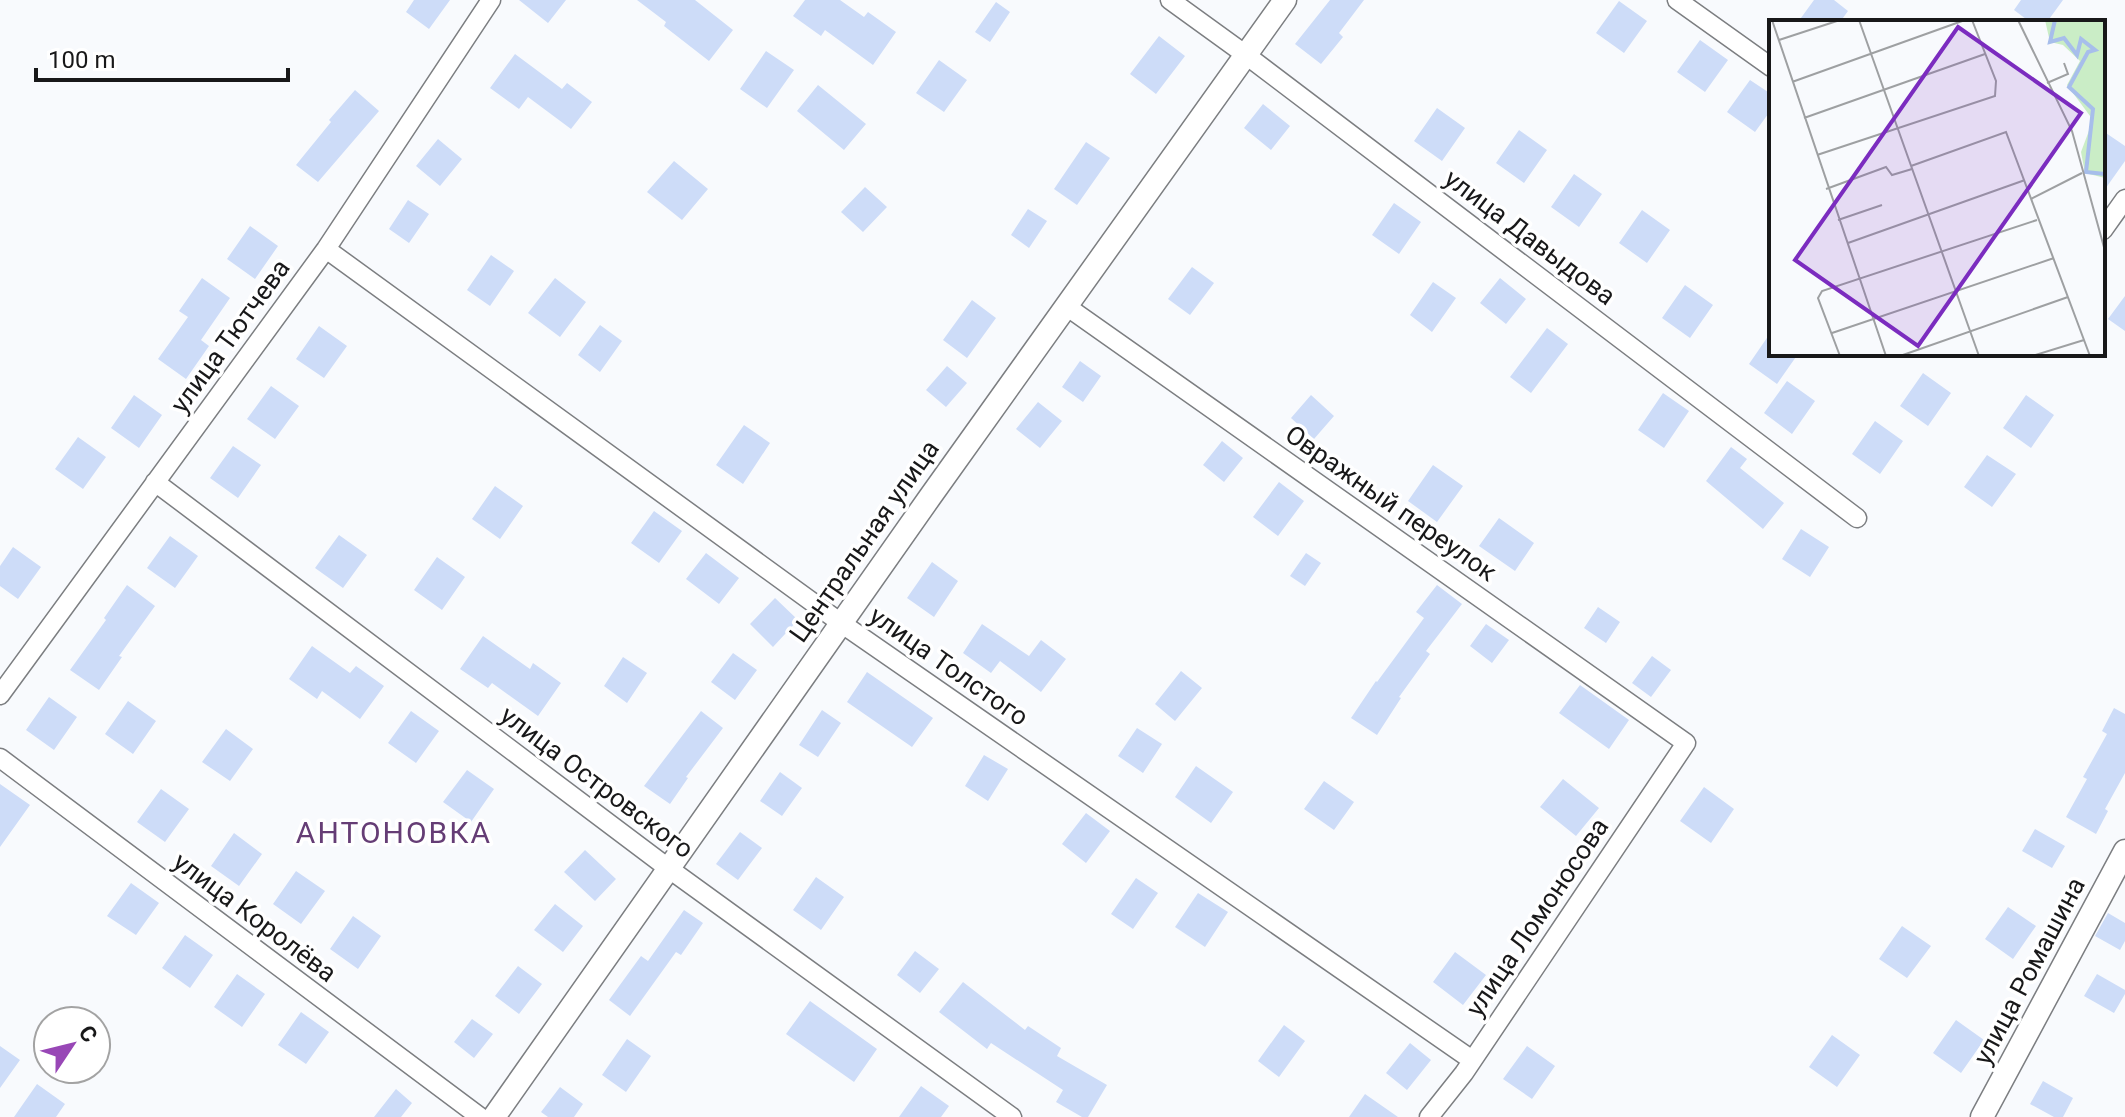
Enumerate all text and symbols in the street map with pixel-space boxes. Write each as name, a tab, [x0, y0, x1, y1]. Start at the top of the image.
inset map	[1769, 20, 2105, 356]
scale bar	[36, 32, 288, 82]
text: 100 m	[48, 46, 115, 74]
street label: улица Давыдова	[1439, 163, 1621, 311]
street label: улица Тютчева	[164, 254, 296, 418]
street label: Овражный переулок	[1280, 419, 1502, 587]
street label: Центральная улица	[783, 434, 945, 648]
street label: улица Толстого	[864, 600, 1034, 732]
street label: улица Островского	[495, 700, 699, 864]
street label: улица Ломоносова	[1460, 812, 1614, 1022]
district label: АНТОНОВКА	[296, 815, 492, 850]
street label: улица Королёва	[168, 846, 342, 988]
street label: улица Ромашина	[1967, 872, 2091, 1070]
north arrow	[32, 1005, 112, 1085]
text: С	[74, 1021, 102, 1047]

